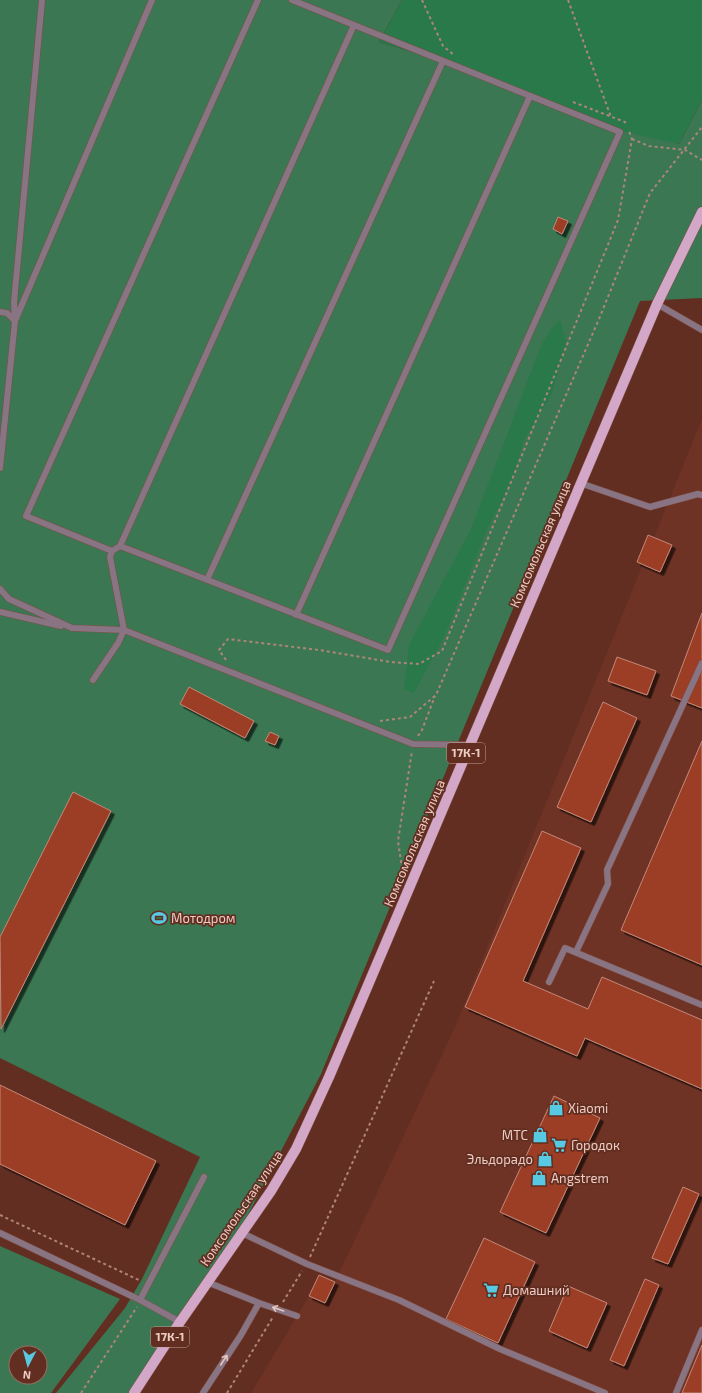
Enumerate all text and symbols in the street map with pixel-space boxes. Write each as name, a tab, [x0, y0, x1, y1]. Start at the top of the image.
street label: Комсомольская улица	[506, 478, 574, 610]
road number: 17К-1	[447, 743, 485, 763]
street label: Комсомольская улица	[380, 777, 448, 909]
sports icon: Мотодром	[150, 909, 168, 927]
place label: Мотодром	[171, 910, 236, 926]
shop icon: Xiaomi	[547, 1099, 565, 1117]
place label: Xiaomi	[568, 1100, 608, 1116]
shop icon: МТС	[531, 1126, 549, 1144]
place label: МТС	[502, 1127, 528, 1143]
supermarket icon: Городок	[550, 1136, 568, 1154]
place label: Городок	[571, 1137, 620, 1153]
street label: Комсомольская улица	[196, 1147, 286, 1269]
shop icon: Эльдорадо	[536, 1150, 554, 1168]
place label: Эльдорадо	[467, 1151, 533, 1167]
shop icon: Angstrem	[530, 1169, 548, 1187]
place label: Angstrem	[551, 1170, 609, 1186]
supermarket icon: Домашний	[482, 1281, 500, 1299]
place label: Домашний	[503, 1282, 570, 1298]
one-way arrow	[272, 1305, 284, 1313]
road number: 17К-1	[151, 1327, 189, 1347]
north arrow	[8, 1345, 48, 1385]
one-way arrow	[220, 1355, 228, 1366]
text: N	[22, 1369, 32, 1382]

